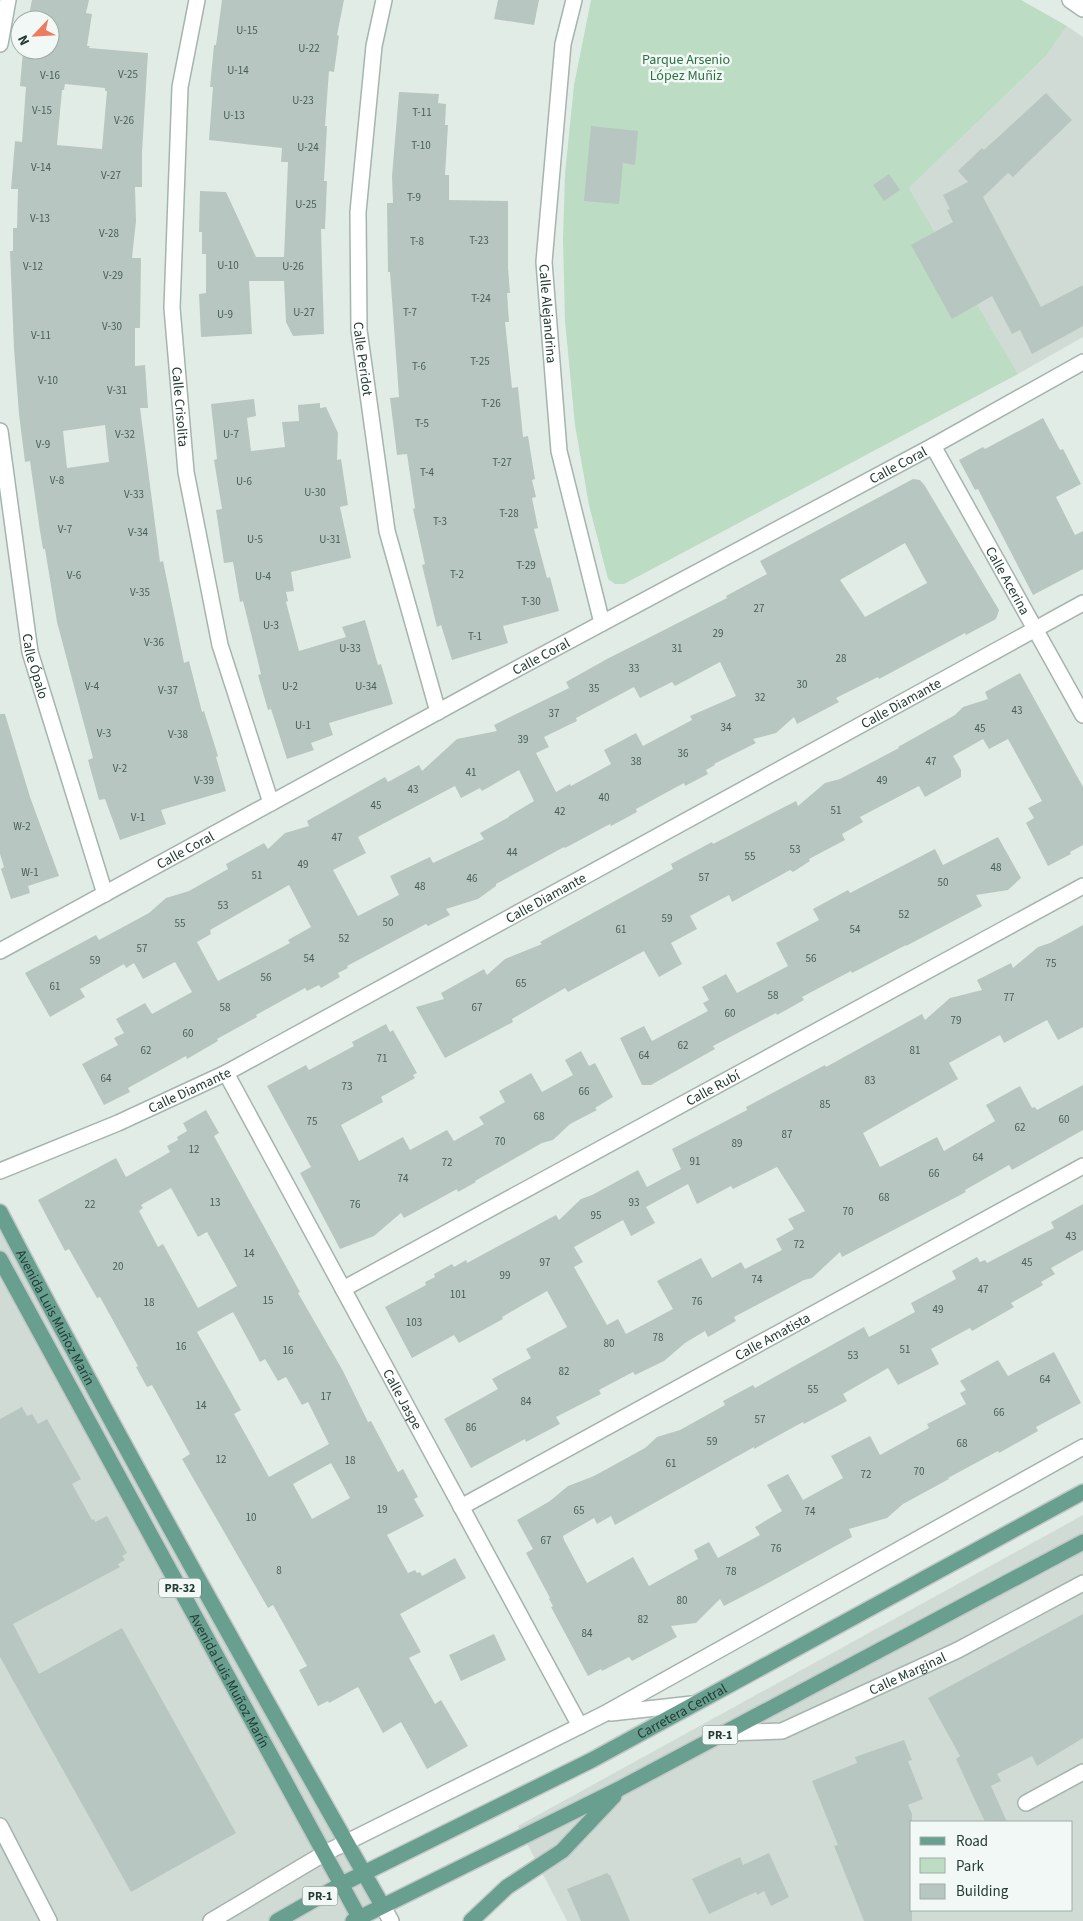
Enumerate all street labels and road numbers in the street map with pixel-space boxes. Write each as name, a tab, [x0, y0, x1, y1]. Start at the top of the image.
street label: Calle Alejandrina	[533, 264, 561, 364]
street label: Calle Peridot	[348, 322, 377, 398]
street label: Calle Crisolita	[166, 366, 193, 448]
street label: Calle Coral	[866, 442, 931, 489]
street label: Calle Acerina	[980, 543, 1034, 619]
street label: Calle Ópalo	[17, 632, 53, 702]
street label: Calle Coral	[509, 633, 574, 681]
street label: Calle Diamante	[857, 674, 945, 734]
street label: Calle Coral	[153, 827, 218, 875]
street label: Calle Diamante	[502, 868, 590, 929]
street label: Calle Diamante	[145, 1063, 235, 1119]
street label: Calle Rubí	[683, 1065, 744, 1111]
street label: Avenida Luis Muñoz Marín	[10, 1246, 99, 1389]
street label: Calle Amatista	[731, 1308, 814, 1366]
street label: Calle Jaspe	[377, 1366, 427, 1434]
road number: PR-32	[159, 1579, 201, 1598]
street label: Avenida Luis Muñoz Marín	[184, 1610, 274, 1752]
street label: Calle Marginal	[866, 1648, 950, 1701]
street label: Carretera Central	[634, 1679, 731, 1745]
road number: PR-1	[702, 1726, 738, 1744]
road number: PR-1	[302, 1886, 338, 1905]

